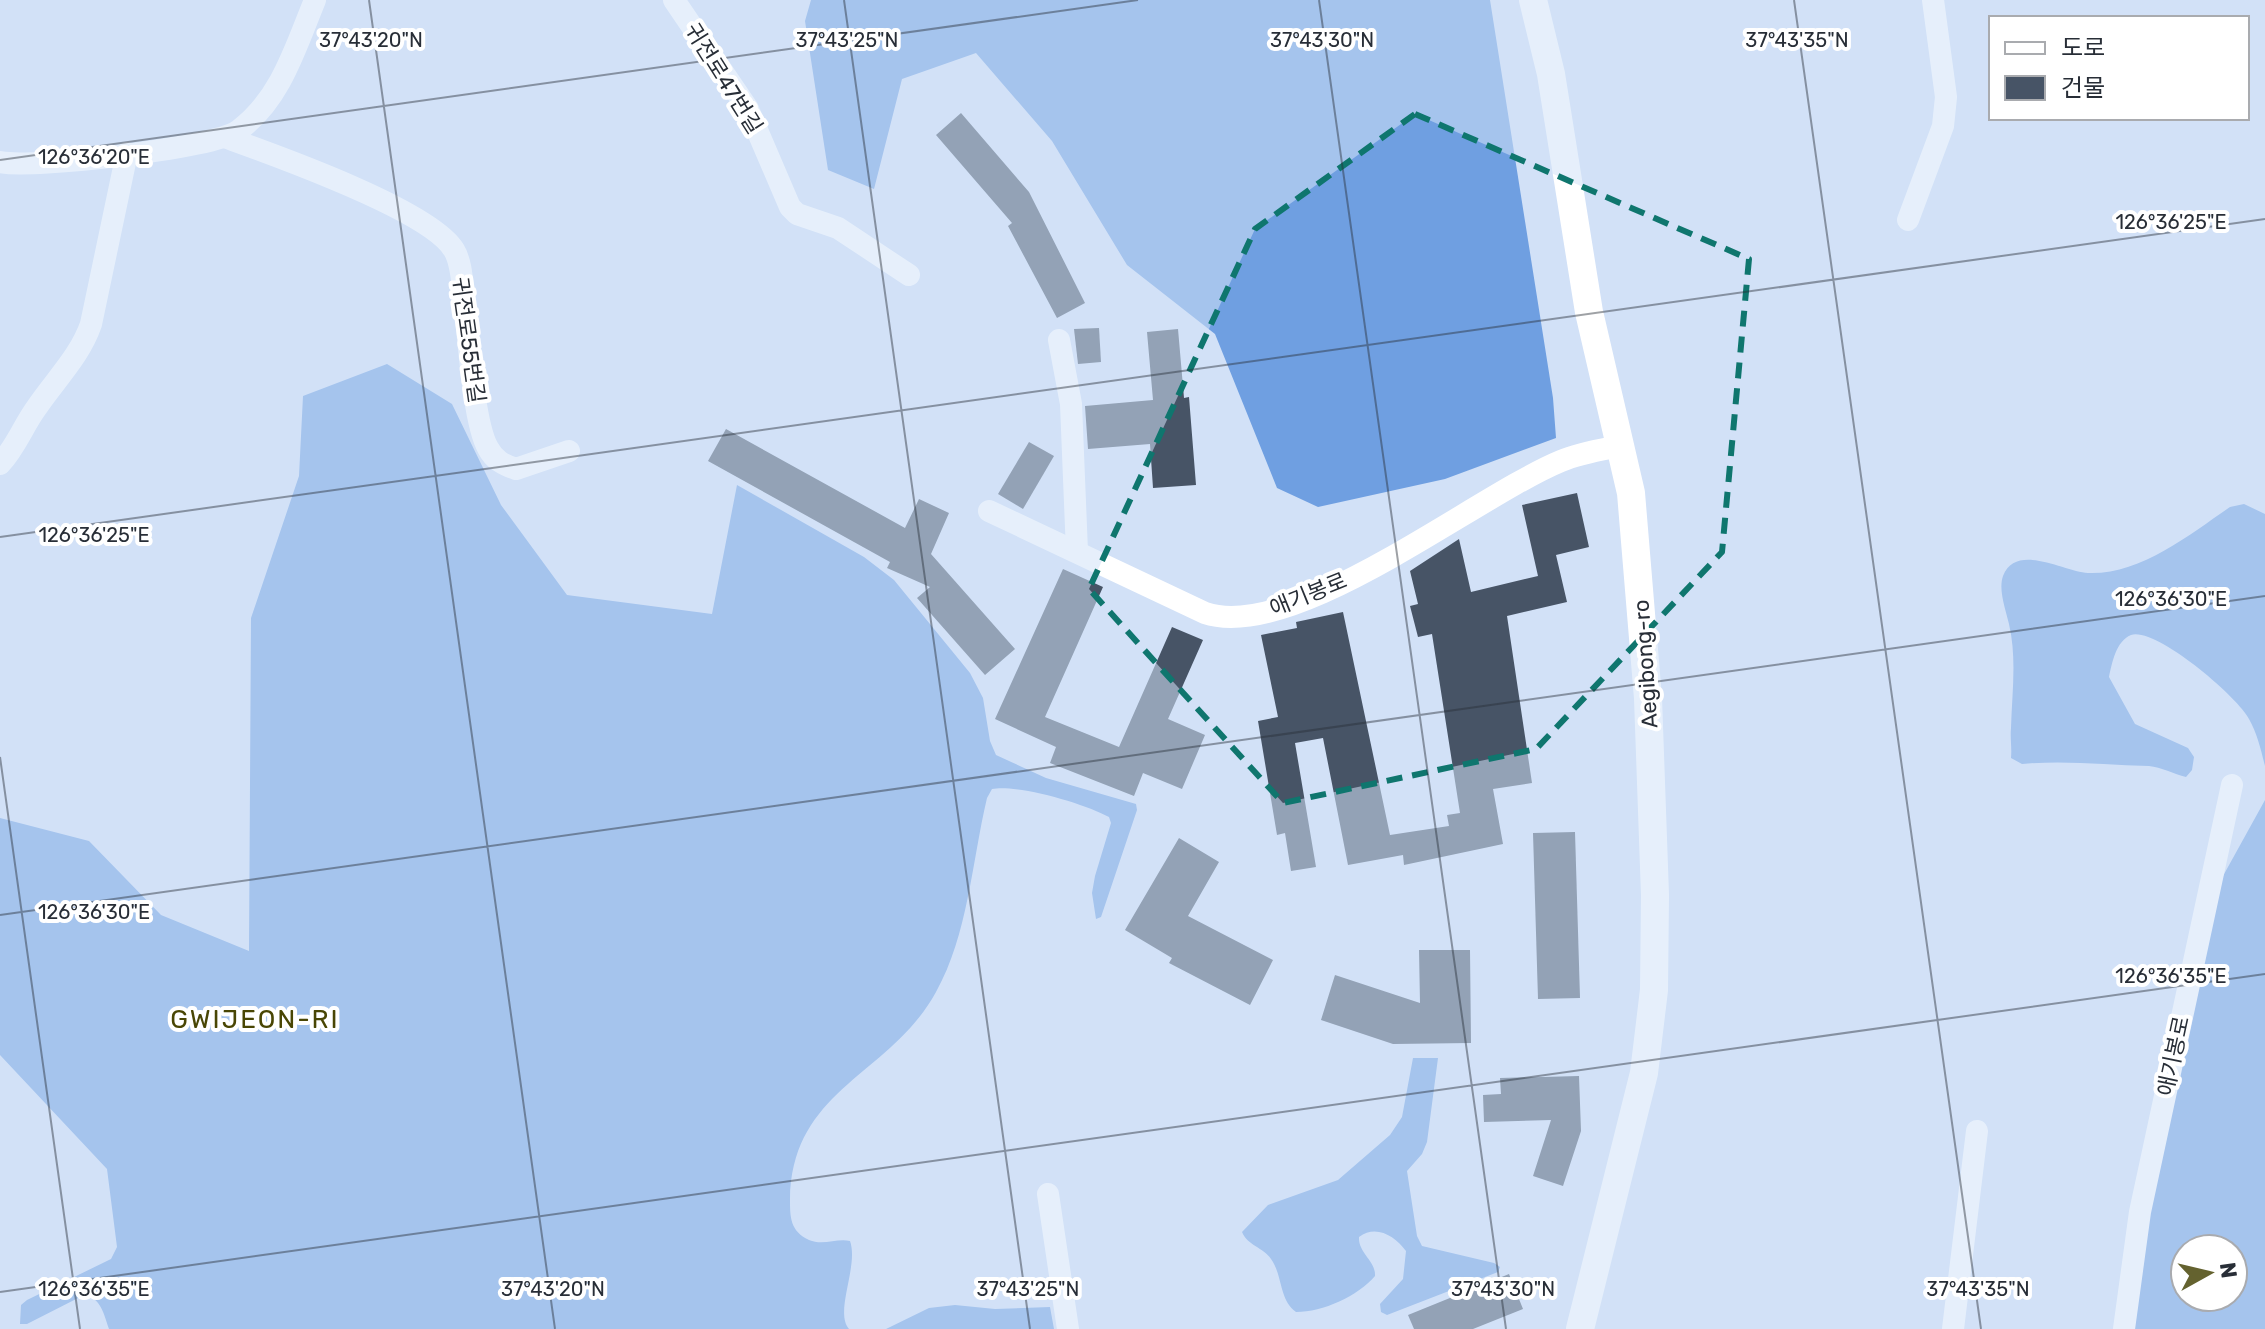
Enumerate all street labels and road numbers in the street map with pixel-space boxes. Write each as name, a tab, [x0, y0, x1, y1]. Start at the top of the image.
street label: 귀전로47번길	[679, 18, 768, 139]
street label: 귀전로55번길	[446, 275, 491, 405]
street label: 애기봉로	[1266, 567, 1351, 622]
street label: Aegibong-ro	[1628, 599, 1663, 729]
street label: 애기봉로	[2152, 1014, 2195, 1099]

